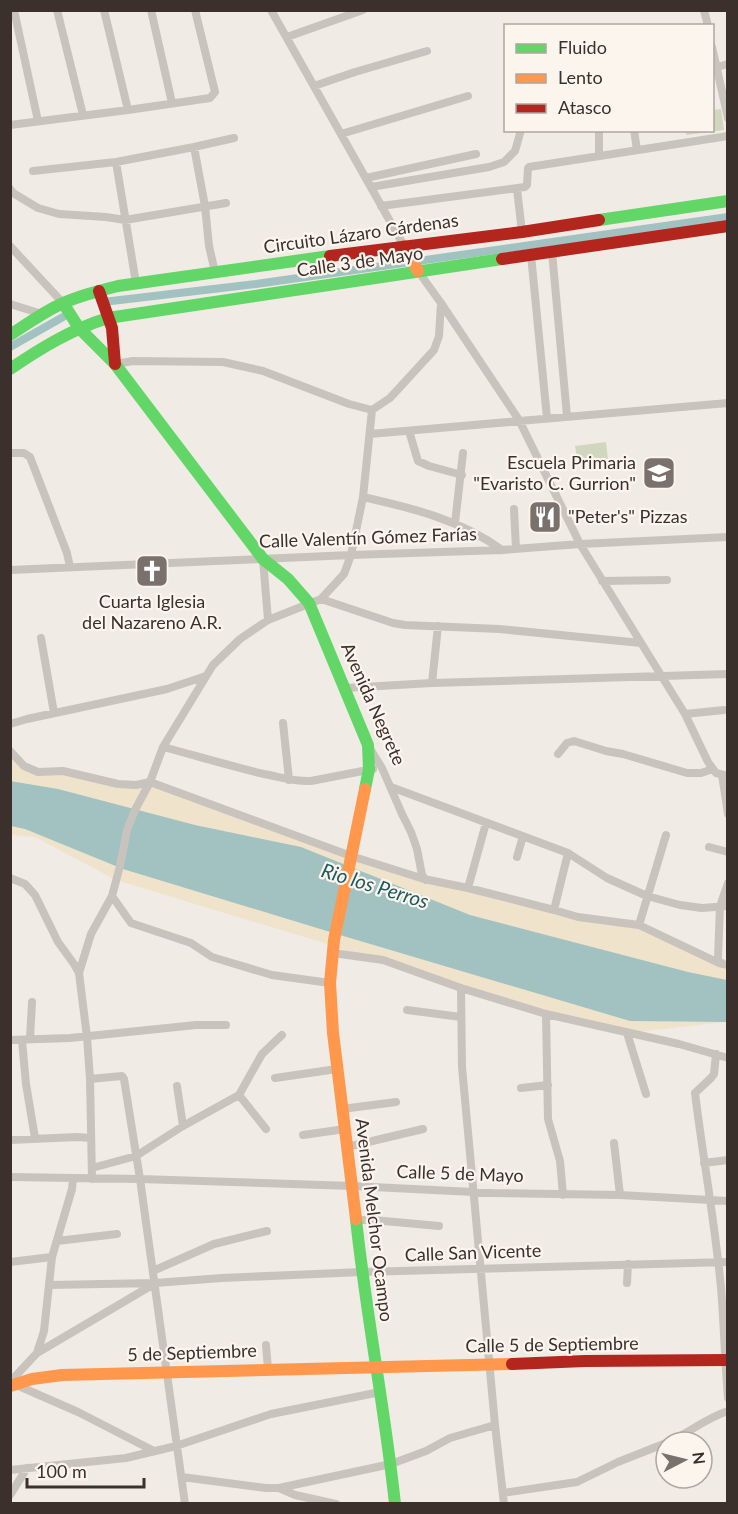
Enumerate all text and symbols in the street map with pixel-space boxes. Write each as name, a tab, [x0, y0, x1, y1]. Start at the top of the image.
legend	[504, 24, 714, 132]
text: Fluido	[558, 36, 607, 58]
text: Lento	[558, 66, 603, 88]
text: Atasco	[558, 96, 611, 118]
street label: Circuito Lázaro Cárdenas	[262, 208, 460, 258]
street label: Calle 3 de Mayo	[295, 241, 424, 281]
place label: Escuela Primaria "Evaristo C. Gurrion"	[473, 451, 636, 494]
school or university icon: Escuela Primaria "Evaristo C. Gurrion"	[641, 455, 677, 491]
restaurant icon: "Peter's" Pizzas	[527, 499, 563, 535]
place label: "Peter's" Pizzas	[568, 505, 688, 527]
street label: Calle Valentín Gómez Farías	[259, 522, 477, 552]
church icon: Cuarta Iglesia del Nazareno A.R.	[134, 553, 170, 589]
place label: Cuarta Iglesia del Nazareno A.R.	[82, 590, 222, 633]
street label: Avenida Negrete	[337, 639, 411, 768]
water label: Rio los Perros	[319, 857, 432, 913]
street label: Avenida Melchor Ocampo	[352, 1117, 398, 1323]
street label: Calle 5 de Mayo	[396, 1160, 524, 1186]
street label: Calle San Vicente	[404, 1239, 542, 1265]
street label: Calle 5 de Septiembre	[465, 1331, 639, 1357]
street label: 5 de Septiembre	[127, 1339, 257, 1365]
north arrow	[654, 1430, 714, 1490]
scale bar	[27, 1451, 144, 1489]
text: N	[689, 1451, 710, 1465]
text: 100 m	[36, 1460, 87, 1482]

